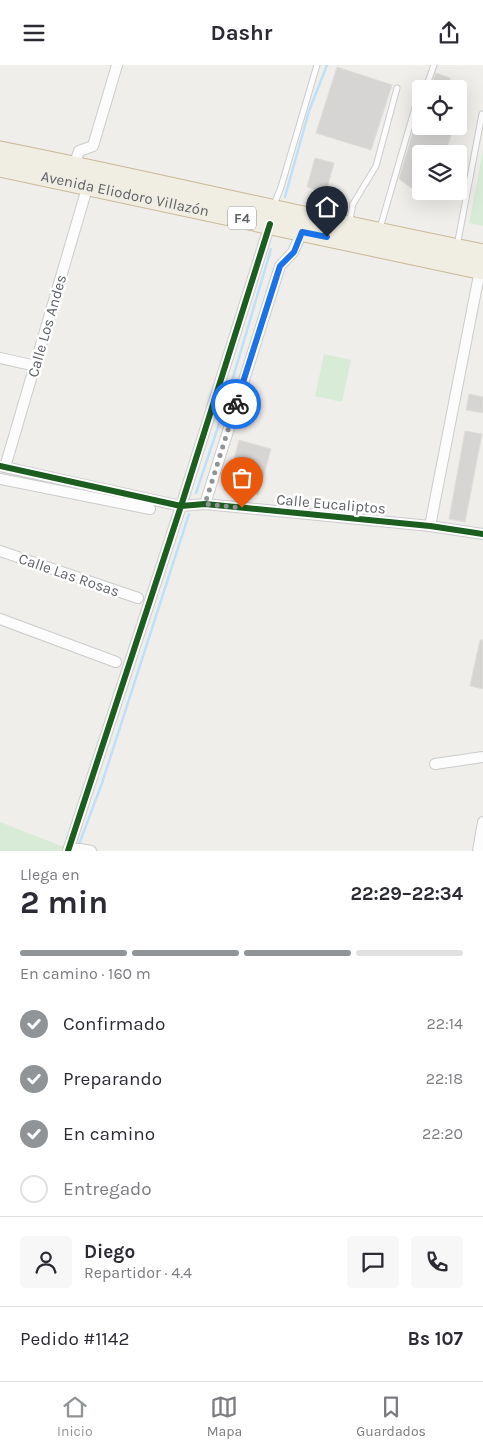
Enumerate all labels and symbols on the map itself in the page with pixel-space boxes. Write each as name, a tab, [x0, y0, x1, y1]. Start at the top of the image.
street label: Avenida Eliodoro Villazón	[39, 167, 211, 220]
pin	[306, 186, 348, 237]
road number: F4	[228, 207, 256, 229]
street label: Calle Los Andes	[24, 273, 70, 379]
courier	[211, 379, 261, 429]
pin	[221, 457, 263, 508]
street label: Calle Eucaliptos	[276, 490, 386, 518]
street label: Calle Las Rosas	[16, 549, 122, 601]

